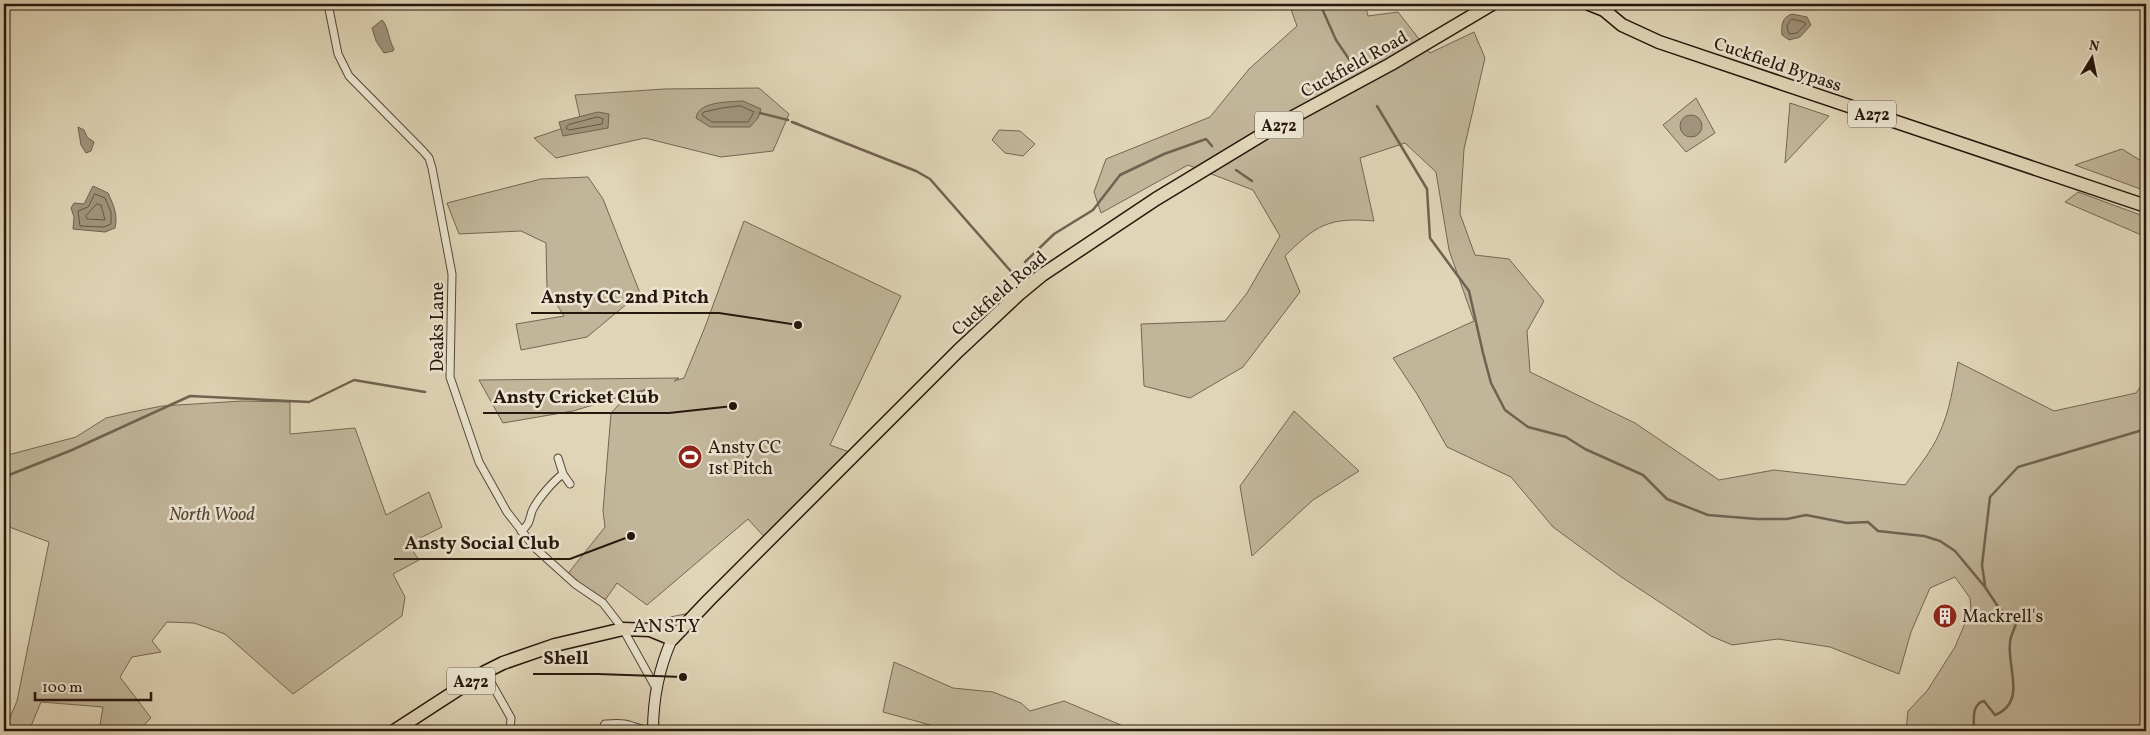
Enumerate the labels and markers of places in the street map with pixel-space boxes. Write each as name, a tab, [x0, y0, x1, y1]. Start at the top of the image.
callout: Ansty CC 2nd Pitch	[531, 279, 719, 313]
callout: Ansty Cricket Club	[483, 379, 669, 413]
place label: Ansty CC 1st Pitch	[708, 436, 781, 482]
sports icon: Ansty CC 1st Pitch	[677, 444, 703, 470]
callout: Ansty Social Club	[394, 525, 570, 559]
building icon: Mackrell's	[1932, 603, 1958, 629]
place label: Mackrell's	[1962, 605, 2043, 630]
callout: Shell	[533, 640, 598, 674]

